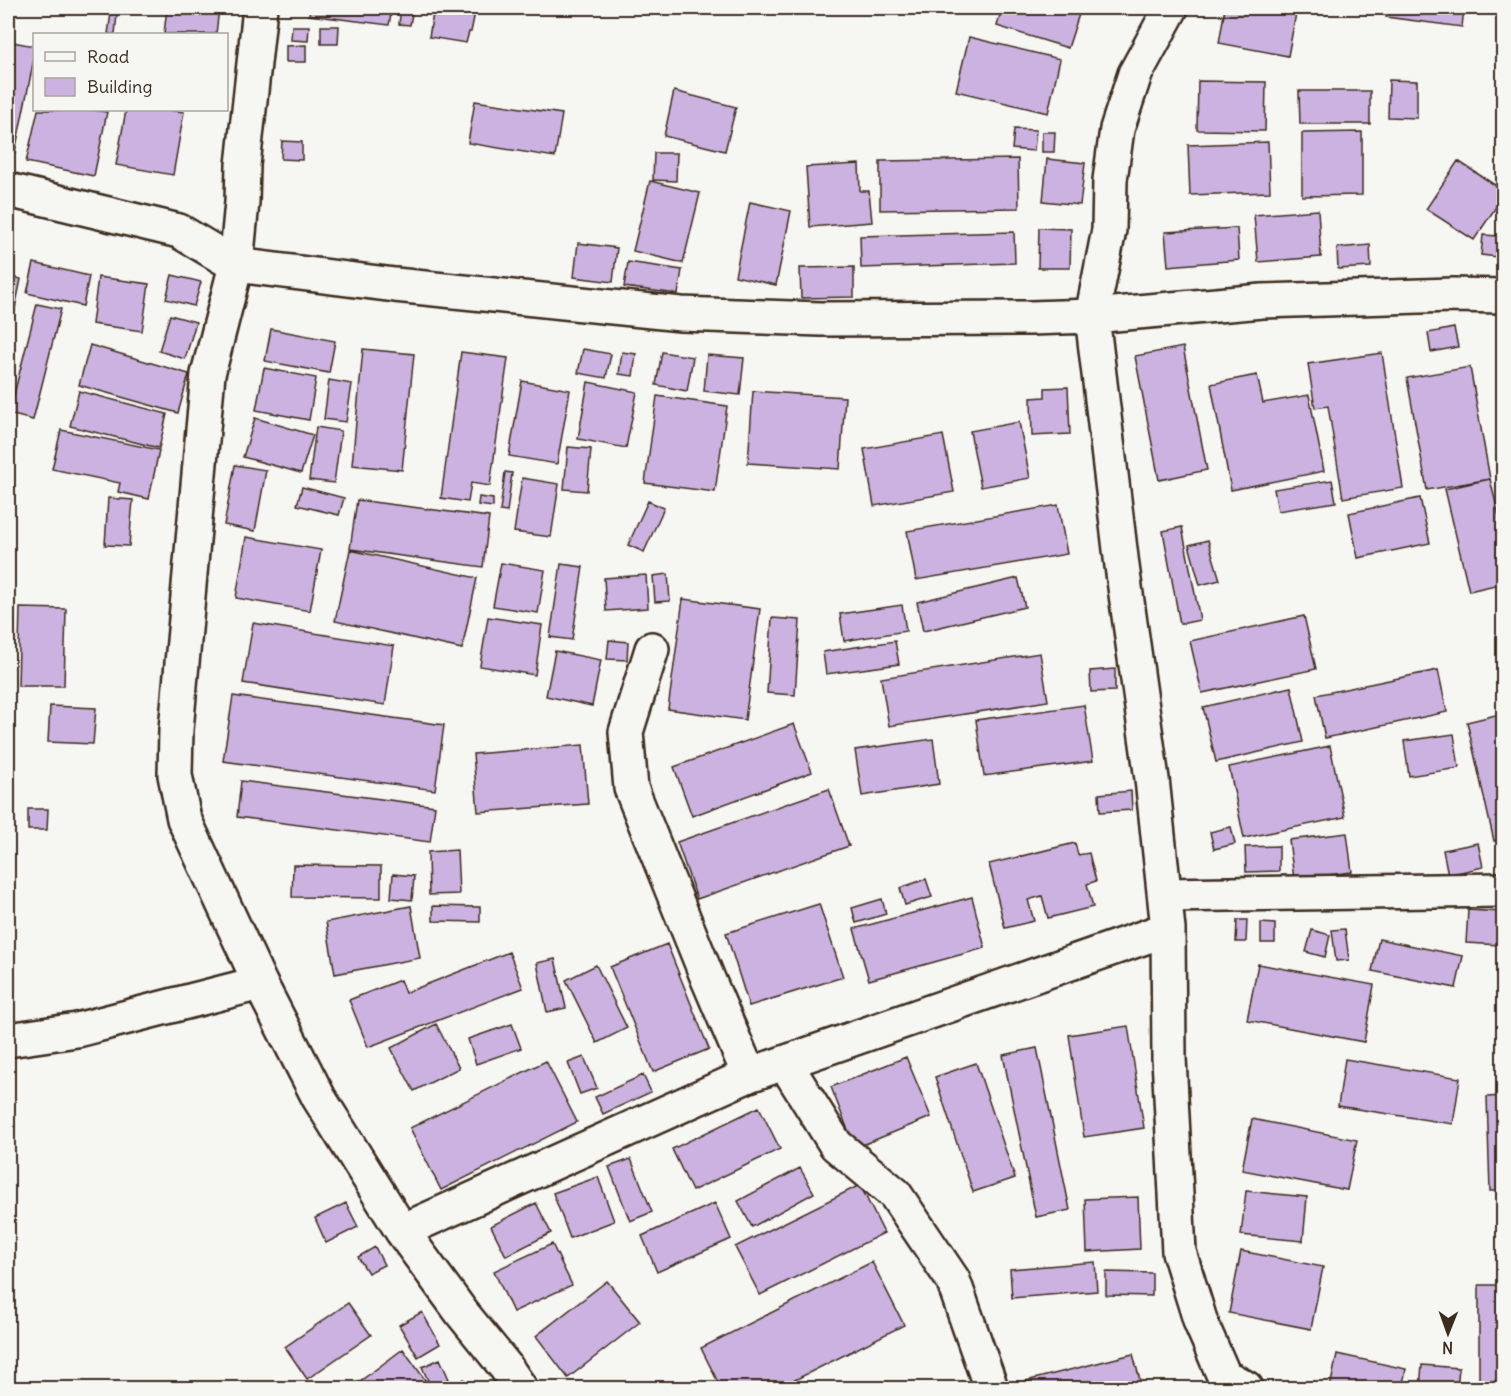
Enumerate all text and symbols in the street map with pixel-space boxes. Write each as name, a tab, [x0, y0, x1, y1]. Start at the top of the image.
legend	[33, 33, 228, 111]
text: Road	[87, 45, 130, 68]
text: Building	[87, 75, 152, 98]
north arrow	[1418, 1303, 1478, 1363]
text: N	[1442, 1338, 1453, 1358]

